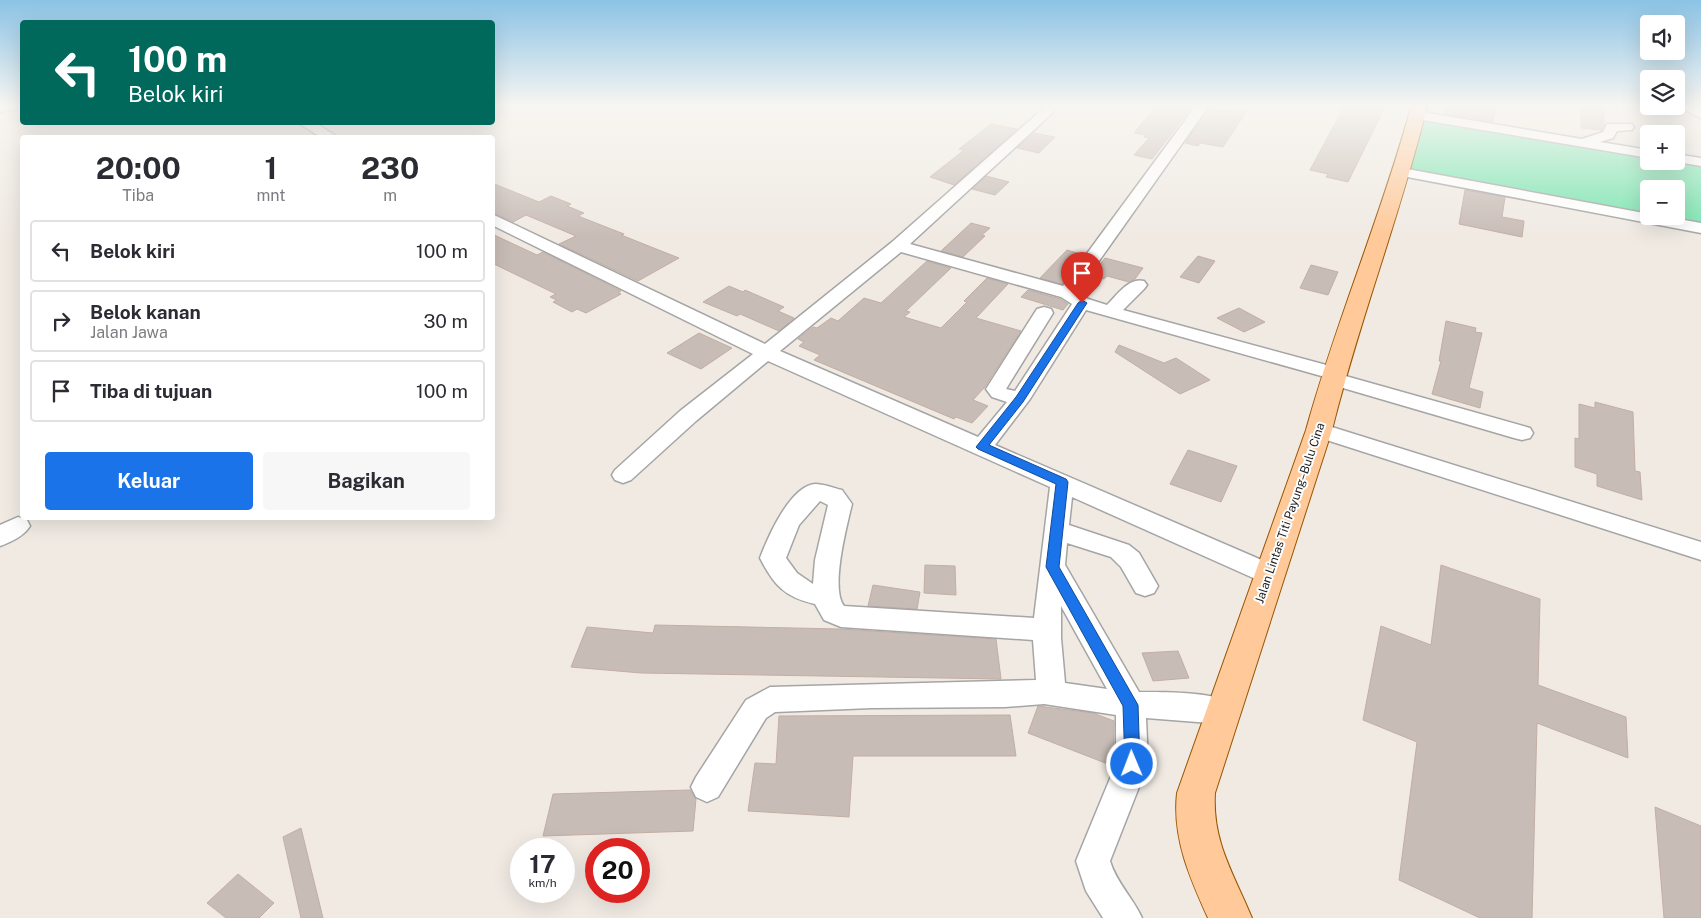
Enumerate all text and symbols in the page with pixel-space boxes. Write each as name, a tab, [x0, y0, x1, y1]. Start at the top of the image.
map controls	[1640, 15, 1685, 225]
button: sound	[1640, 15, 1685, 60]
text: 100 m	[128, 39, 227, 80]
icon: left	[45, 40, 110, 105]
button: layers	[1640, 70, 1685, 115]
text: Belok kiri	[128, 81, 224, 107]
button: +	[1640, 125, 1685, 170]
text: 20:00	[96, 150, 181, 186]
text: 1	[264, 150, 277, 186]
text: 230	[361, 150, 419, 186]
button: −	[1640, 180, 1685, 225]
text: Tiba	[122, 186, 154, 205]
text: mnt	[256, 186, 285, 205]
text: m	[383, 186, 397, 205]
icon: left	[47, 237, 75, 265]
text: Belok kiri	[90, 240, 175, 262]
text: 100 m	[416, 240, 468, 262]
pin	[1061, 252, 1103, 303]
icon: arrive	[1068, 259, 1096, 287]
text: Belok kanan	[90, 301, 201, 323]
icon: right	[47, 307, 75, 335]
text: 30 m	[423, 310, 468, 332]
text: Jalan Jawa	[90, 323, 168, 342]
icon: arrive	[47, 377, 75, 405]
text: Tiba di tujuan	[90, 380, 212, 402]
text: 100 m	[416, 380, 468, 402]
street label: Jalan Lintas Titi Payung–Bulu Cina	[1252, 421, 1328, 605]
button: Keluar	[45, 452, 253, 510]
button: Bagikan	[263, 452, 470, 510]
position arrow	[1105, 737, 1157, 789]
speed limit sign: 20	[585, 838, 650, 903]
text: 17	[529, 849, 556, 879]
text: km/h	[528, 876, 557, 890]

